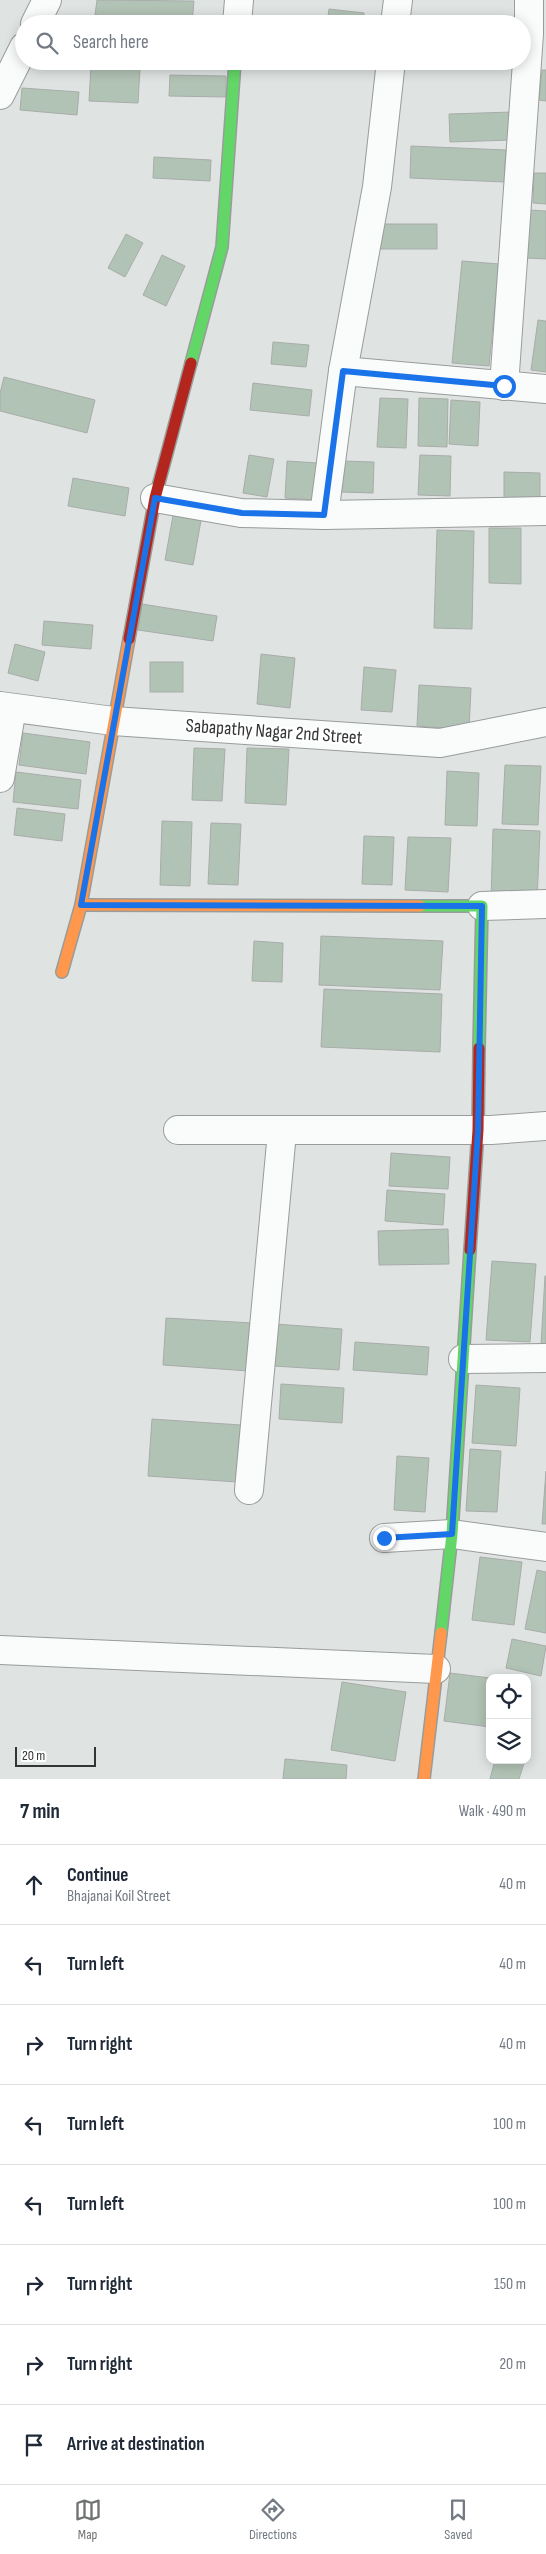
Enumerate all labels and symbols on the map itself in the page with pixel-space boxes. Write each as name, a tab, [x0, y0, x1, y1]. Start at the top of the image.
route start	[493, 375, 516, 398]
street label: Sabapathy Nagar 2nd Street	[185, 714, 363, 750]
route end	[373, 1527, 396, 1550]
scale bar	[15, 1744, 96, 1767]

